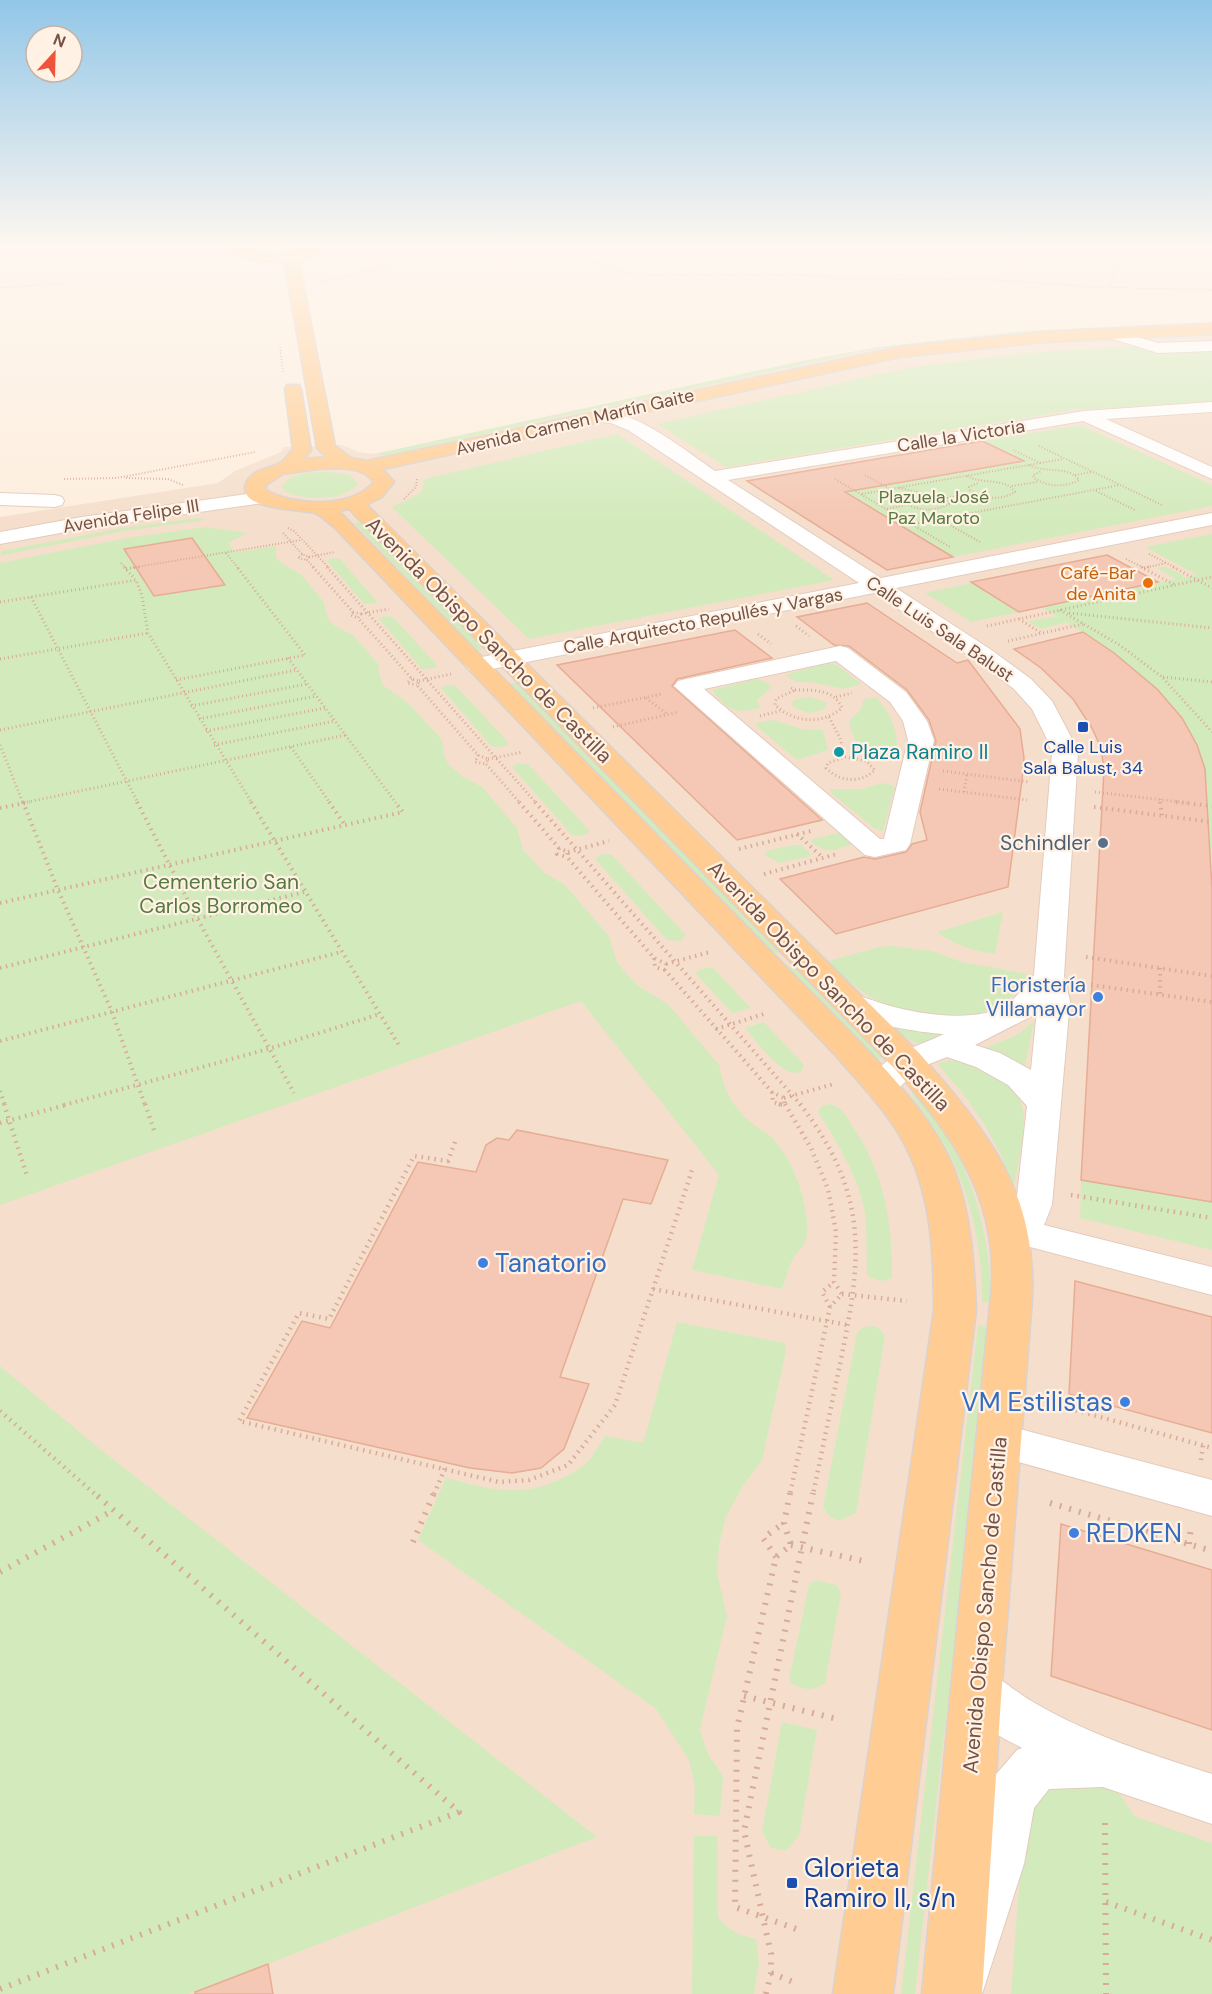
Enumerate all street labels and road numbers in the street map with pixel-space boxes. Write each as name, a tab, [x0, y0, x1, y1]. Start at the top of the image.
street label: Avenida Carmen Martín Gaite	[453, 383, 697, 461]
street label: Calle la Victoria	[895, 414, 1027, 458]
street label: Avenida Felipe III	[61, 493, 201, 539]
street label: Avenida Obispo Sancho de Castilla	[360, 511, 618, 769]
street label: Calle Luis Sala Balust	[862, 571, 1018, 687]
street label: Calle Arquitecto Repullés y Vargas	[561, 582, 845, 660]
street label: Avenida Obispo Sancho de Castilla	[702, 855, 956, 1117]
street label: Avenida Obispo Sancho de Castilla	[956, 1435, 1014, 1775]

